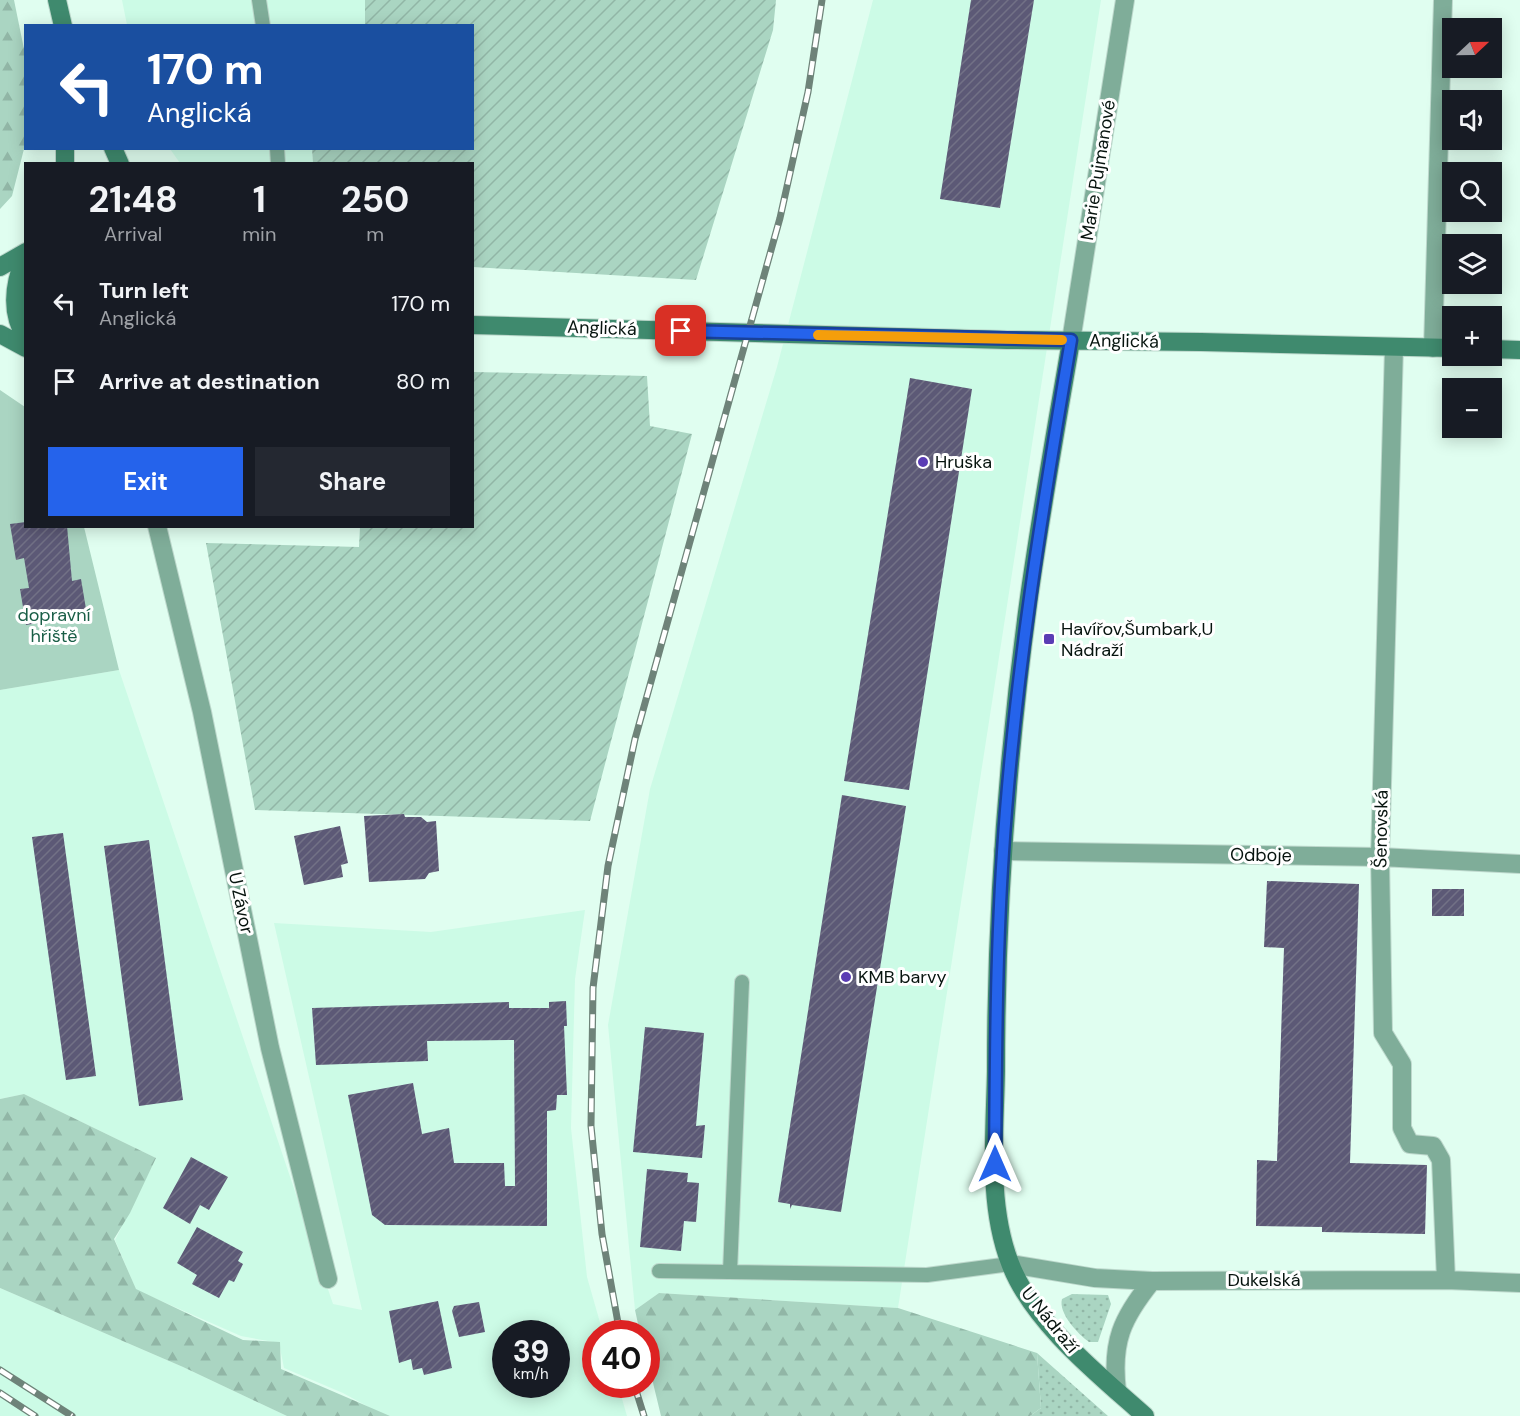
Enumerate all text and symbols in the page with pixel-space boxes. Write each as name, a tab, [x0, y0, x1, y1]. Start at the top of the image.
north arrow	[1442, 18, 1502, 78]
map controls	[1442, 18, 1502, 438]
text: 170 m	[147, 42, 264, 97]
icon: left	[48, 48, 126, 126]
button: sound	[1442, 90, 1502, 150]
text: Anglická	[147, 95, 252, 130]
street label: Marie Pujmanové	[1075, 98, 1121, 242]
button: search	[1442, 162, 1502, 222]
text: 21:48	[89, 176, 178, 223]
text: 1	[253, 176, 266, 223]
text: 250	[341, 176, 409, 223]
text: Arrival	[104, 221, 162, 247]
text: min	[242, 221, 276, 247]
text: m	[366, 221, 384, 247]
button: layers	[1442, 234, 1502, 294]
text: Turn left	[99, 276, 189, 305]
icon: left	[48, 287, 81, 320]
text: 170 m	[391, 289, 450, 318]
text: Anglická	[99, 305, 177, 331]
pin	[655, 305, 706, 356]
button: +	[1442, 306, 1502, 366]
icon: arrive	[664, 314, 697, 347]
street label: Anglická	[567, 315, 637, 341]
street label: Anglická	[1089, 328, 1159, 354]
icon: arrive	[48, 365, 81, 398]
text: Arrive at destination	[99, 367, 320, 396]
text: 80 m	[396, 367, 450, 396]
button: −	[1442, 378, 1502, 438]
button: Exit	[48, 447, 243, 516]
button: Share	[255, 447, 450, 516]
place label: Hruška	[935, 450, 992, 474]
marker: Hruška	[916, 455, 930, 469]
park label: dopravní hřiště	[17, 603, 91, 648]
place label: Havířov,Šumbark,U Nádraží	[1061, 617, 1213, 662]
marker: Havířov,Šumbark,U Nádraží	[1042, 632, 1056, 646]
street label: Šenovská	[1368, 790, 1394, 868]
street label: Odboje	[1230, 842, 1292, 868]
street label: U Závor	[223, 870, 259, 936]
place label: KMB barvy	[858, 965, 947, 989]
marker: KMB barvy	[839, 970, 853, 984]
position arrow	[963, 1132, 1027, 1196]
street label: Dukelská	[1227, 1268, 1301, 1292]
street label: U Nádraží	[1016, 1282, 1084, 1358]
speed limit sign: 40	[582, 1320, 660, 1398]
text: 39	[513, 1332, 549, 1371]
text: km/h	[513, 1364, 549, 1384]

